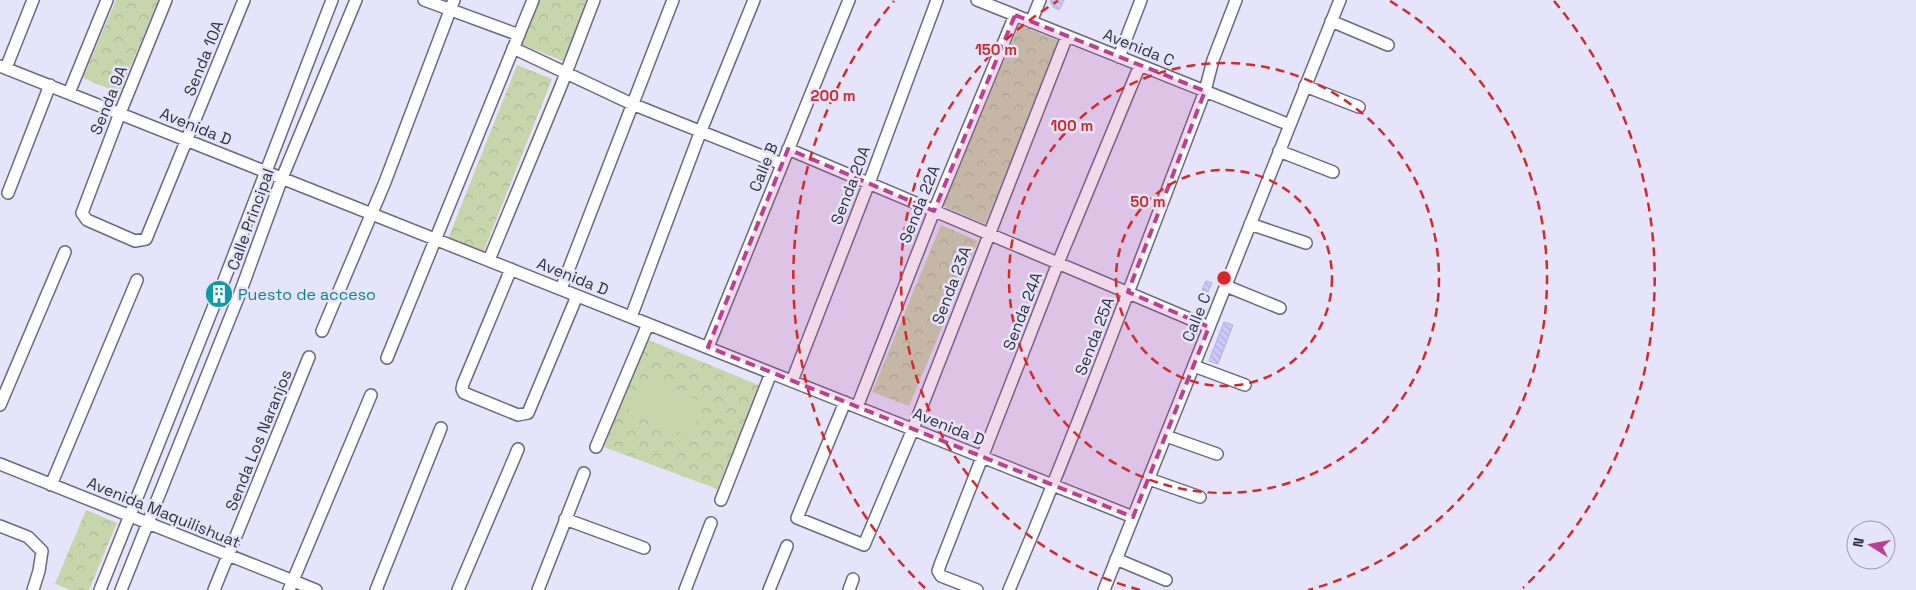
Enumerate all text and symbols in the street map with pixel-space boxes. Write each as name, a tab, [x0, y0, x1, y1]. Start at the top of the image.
street label: Senda 10A	[179, 17, 228, 99]
street label: Avenida C	[1100, 24, 1178, 71]
text: 150 m	[975, 40, 1017, 59]
street label: Senda 9A	[85, 63, 132, 138]
text: 200 m	[811, 86, 855, 105]
street label: Avenida D	[157, 103, 235, 150]
text: 100 m	[1051, 116, 1093, 135]
street label: Calle B	[744, 139, 783, 195]
street label: Senda 20A	[826, 143, 875, 228]
street label: Senda 22A	[894, 162, 945, 246]
street label: Calle Principal	[222, 165, 279, 273]
text: 50 m	[1130, 192, 1166, 211]
street label: Senda 23A	[927, 243, 976, 327]
street label: Avenida D	[534, 253, 612, 300]
street label: Senda 24A	[998, 269, 1047, 353]
centre of rings	[1215, 269, 1233, 287]
building icon: Puesto de acceso	[204, 279, 234, 309]
place label: Puesto de acceso	[238, 284, 376, 305]
street label: Calle C	[1177, 290, 1216, 345]
street label: Senda 25A	[1070, 294, 1119, 378]
street label: Senda Los Naranjos	[221, 366, 296, 514]
street label: Avenida D	[910, 403, 988, 450]
street label: Avenida Maquilishuat	[84, 472, 244, 553]
north arrow	[1846, 520, 1896, 570]
text: N	[1849, 536, 1868, 549]

